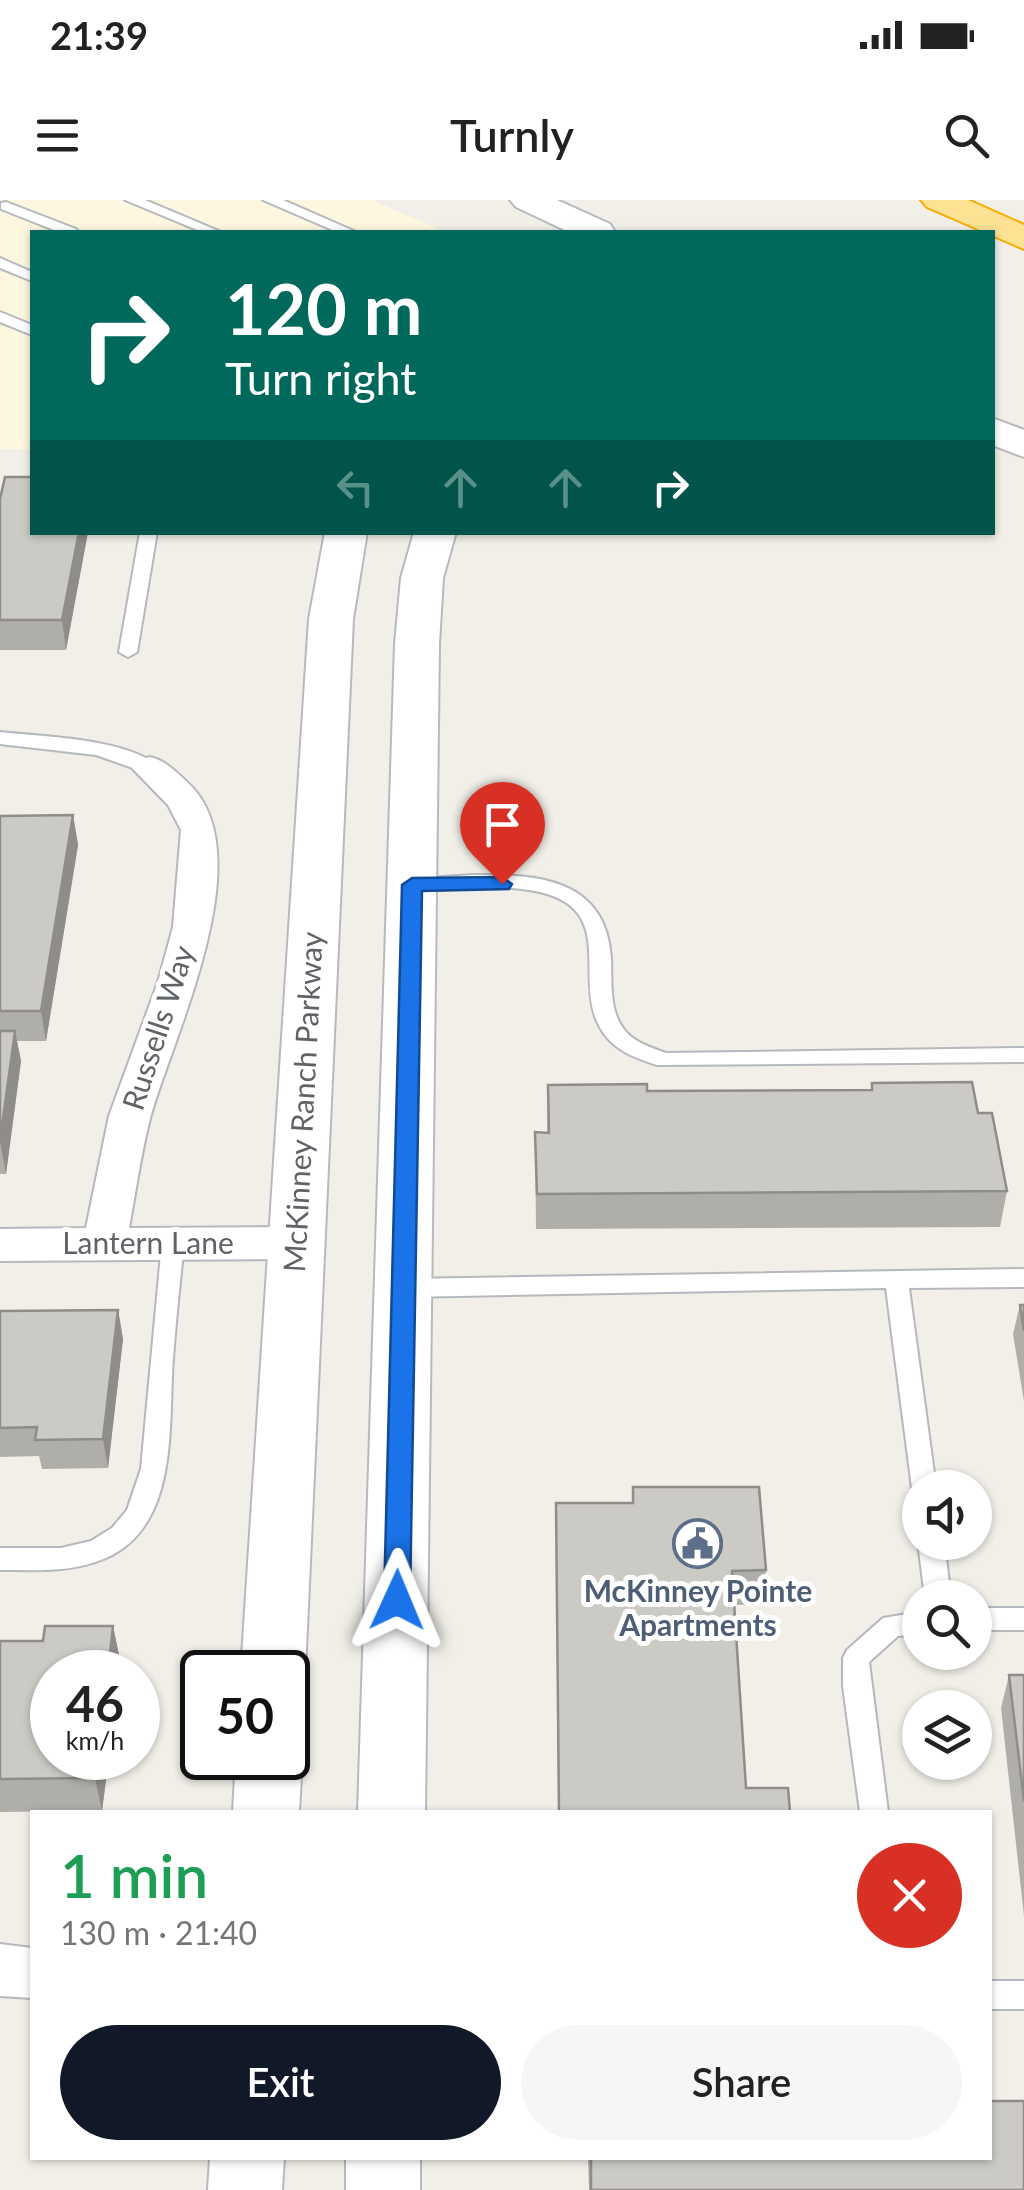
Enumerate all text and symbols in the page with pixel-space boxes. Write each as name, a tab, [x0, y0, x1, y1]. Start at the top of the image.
text: 21:39	[50, 12, 148, 58]
icon: menu	[30, 108, 85, 163]
text: Turnly	[450, 108, 574, 162]
icon: search	[939, 108, 994, 163]
text: 120 m	[225, 266, 422, 350]
icon: right	[60, 270, 190, 400]
text: Turn right	[225, 351, 416, 405]
icon: left	[328, 460, 383, 515]
icon: ahead	[433, 460, 488, 515]
icon: ahead	[538, 460, 593, 515]
icon: right	[643, 460, 698, 515]
pin	[460, 782, 545, 885]
icon: arrive	[475, 797, 530, 852]
street label: McKinney Ranch Parkway	[275, 930, 329, 1273]
street label: Russells Way	[114, 940, 201, 1114]
street label: Lantern Lane	[62, 1224, 234, 1260]
map controls	[902, 1470, 992, 1780]
button: sound	[902, 1470, 992, 1560]
public building icon: McKinney Pointe Apartments	[672, 1517, 724, 1569]
position arrow	[345, 1548, 449, 1652]
place label: McKinney Pointe Apartments	[584, 1572, 812, 1642]
button: search	[902, 1580, 992, 1670]
speed limit sign: 50	[180, 1650, 310, 1780]
text: 46	[66, 1673, 124, 1733]
button: layers	[902, 1690, 992, 1780]
text: km/h	[66, 1725, 124, 1755]
text: 1 min	[60, 1839, 208, 1911]
button: close	[857, 1843, 962, 1948]
text: 130 m · 21:40	[60, 1913, 257, 1952]
button: Exit	[60, 2025, 501, 2140]
button: Share	[521, 2025, 962, 2140]

